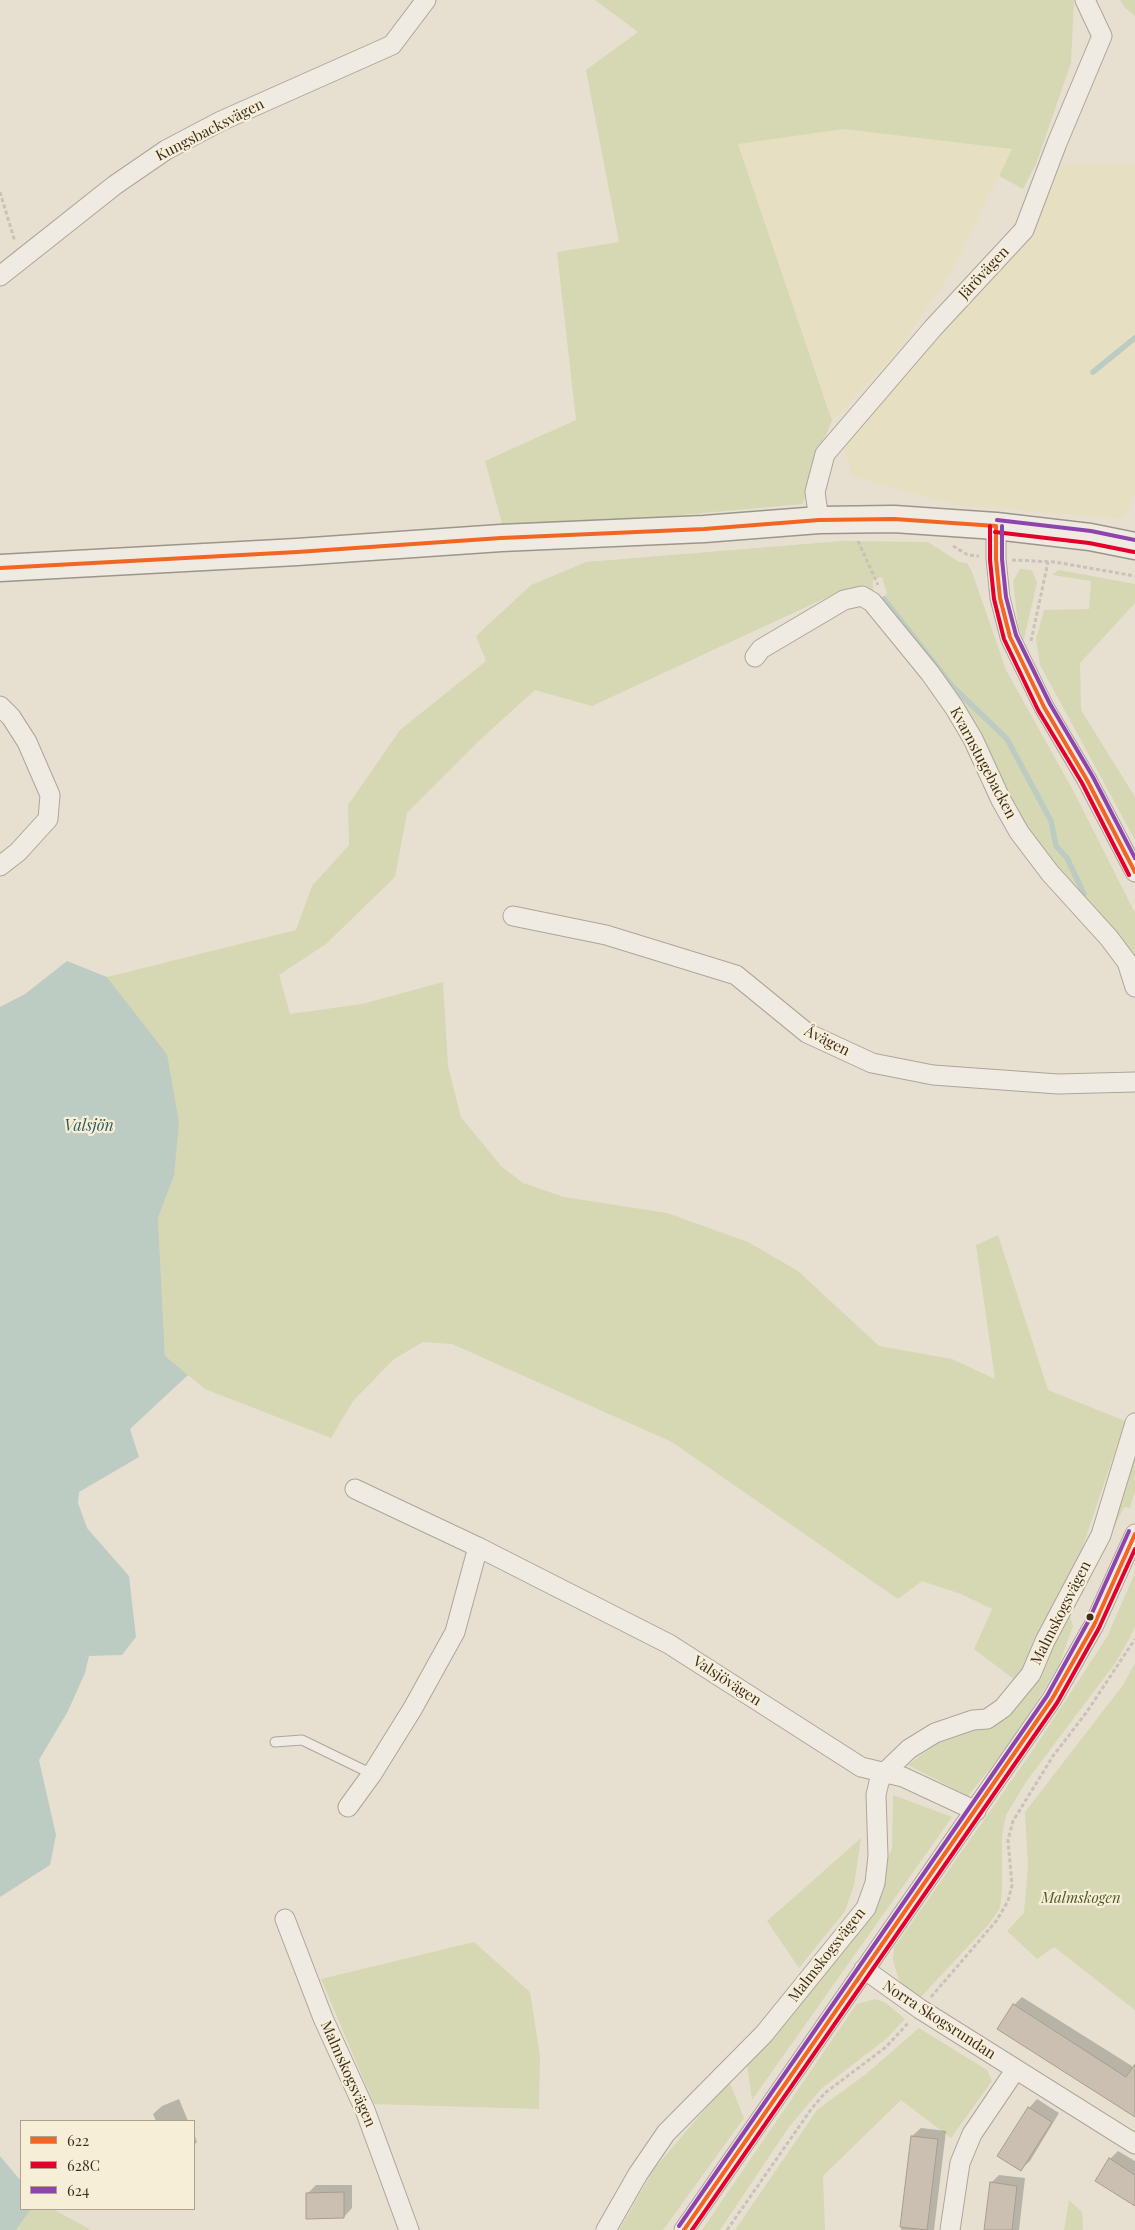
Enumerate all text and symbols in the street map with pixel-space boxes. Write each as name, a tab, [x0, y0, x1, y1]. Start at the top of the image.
street label: Kungsbacksvägen	[153, 95, 267, 165]
street label: Järövägen	[955, 243, 1013, 303]
street label: Kvarnstugebacken	[946, 704, 1020, 822]
street label: Åvägen	[801, 1022, 853, 1060]
water label: Valsjön	[64, 1116, 114, 1136]
street label: Malmskogsvägen	[1027, 1558, 1095, 1668]
unlabelled marker	[1085, 1612, 1095, 1622]
street label: Valsjövägen	[689, 1652, 765, 1710]
park label: Malmskogen	[1041, 1889, 1121, 1907]
street label: Malmskogsvägen	[785, 1904, 869, 2006]
street label: Norra Skogsrundan	[879, 1977, 999, 2063]
street label: Malmskogsvägen	[317, 2018, 379, 2130]
legend	[20, 2120, 195, 2210]
text: 622	[67, 2130, 89, 2150]
text: 628C	[67, 2155, 100, 2175]
text: 624	[67, 2180, 89, 2200]

